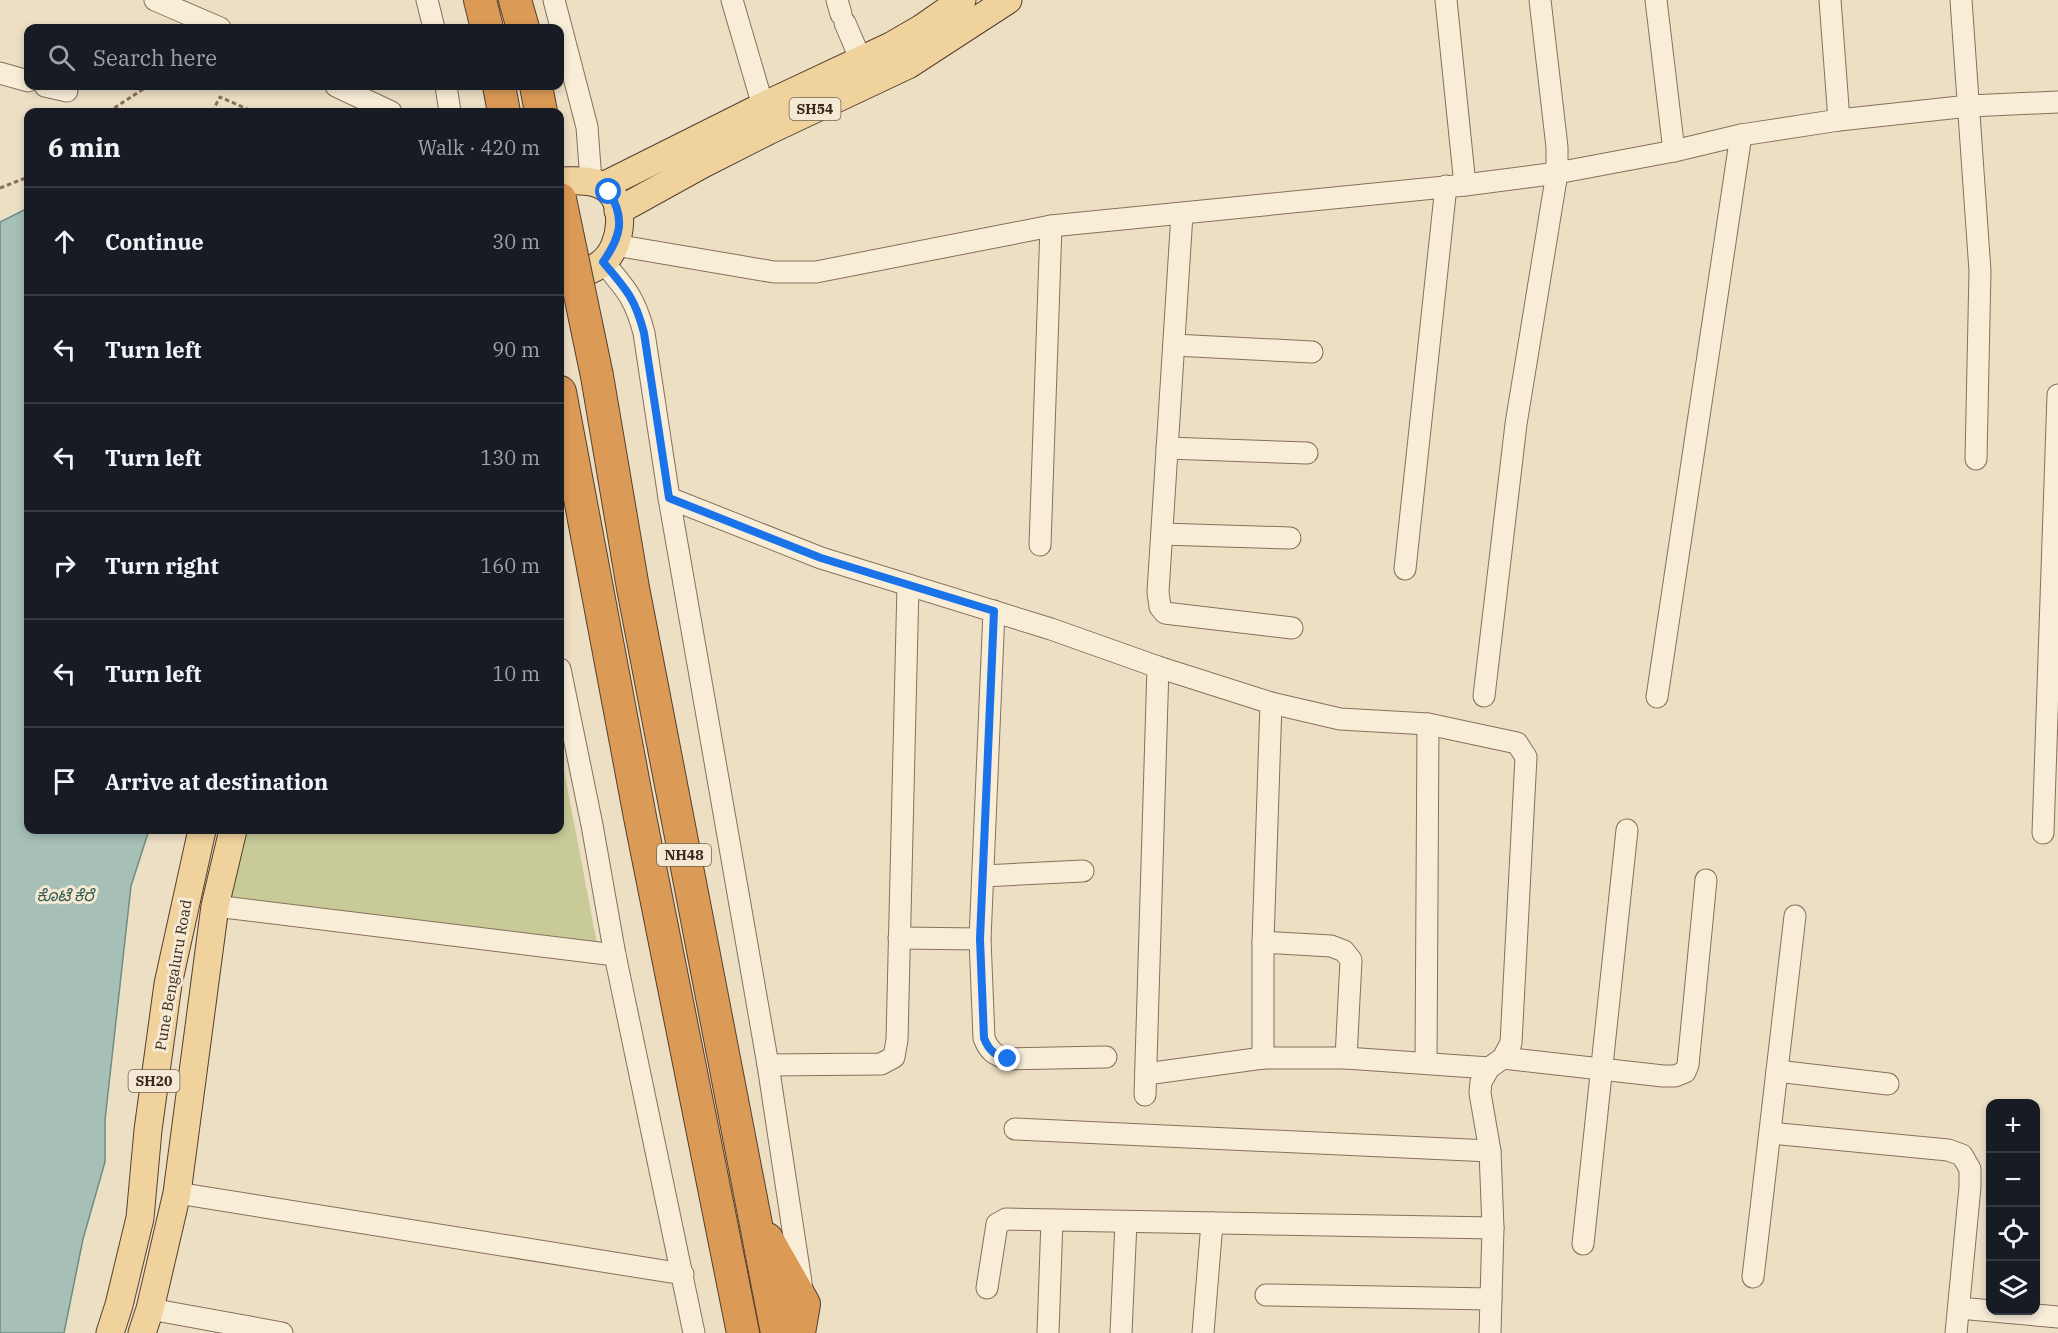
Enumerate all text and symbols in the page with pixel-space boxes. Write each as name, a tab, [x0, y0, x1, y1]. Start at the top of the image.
search box	[24, 24, 564, 90]
icon: search	[45, 41, 78, 74]
text: Search here	[93, 43, 217, 72]
road number: SH54	[790, 98, 840, 120]
text: 6 min	[48, 130, 121, 164]
text: Walk · 420 m	[418, 134, 540, 161]
route start	[595, 178, 621, 204]
icon: ahead	[48, 225, 81, 258]
text: Continue	[105, 227, 204, 256]
text: 30 m	[492, 228, 540, 255]
icon: left	[48, 333, 81, 366]
text: Turn left	[105, 335, 201, 364]
text: 90 m	[492, 336, 540, 363]
icon: left	[48, 441, 81, 474]
text: Turn left	[105, 443, 201, 472]
text: 130 m	[480, 444, 540, 471]
icon: right	[48, 549, 81, 582]
text: Turn right	[105, 551, 219, 580]
text: 160 m	[480, 552, 540, 579]
icon: left	[48, 657, 81, 690]
text: Turn left	[105, 659, 201, 688]
text: 10 m	[492, 660, 540, 687]
icon: arrive	[48, 765, 81, 798]
text: Arrive at destination	[105, 767, 328, 796]
road number: NH48	[657, 844, 711, 866]
water label: ಕೊಟೆ ಕೆರೆ	[36, 885, 96, 905]
street label: Pune Bengaluru Road	[150, 898, 196, 1052]
route end	[994, 1045, 1020, 1071]
road number: SH20	[128, 1070, 180, 1092]
map controls	[1986, 1099, 2040, 1315]
button: +	[1986, 1099, 2040, 1153]
button: −	[1986, 1153, 2040, 1207]
button: locate	[1986, 1207, 2040, 1261]
button: layers	[1986, 1261, 2040, 1315]

